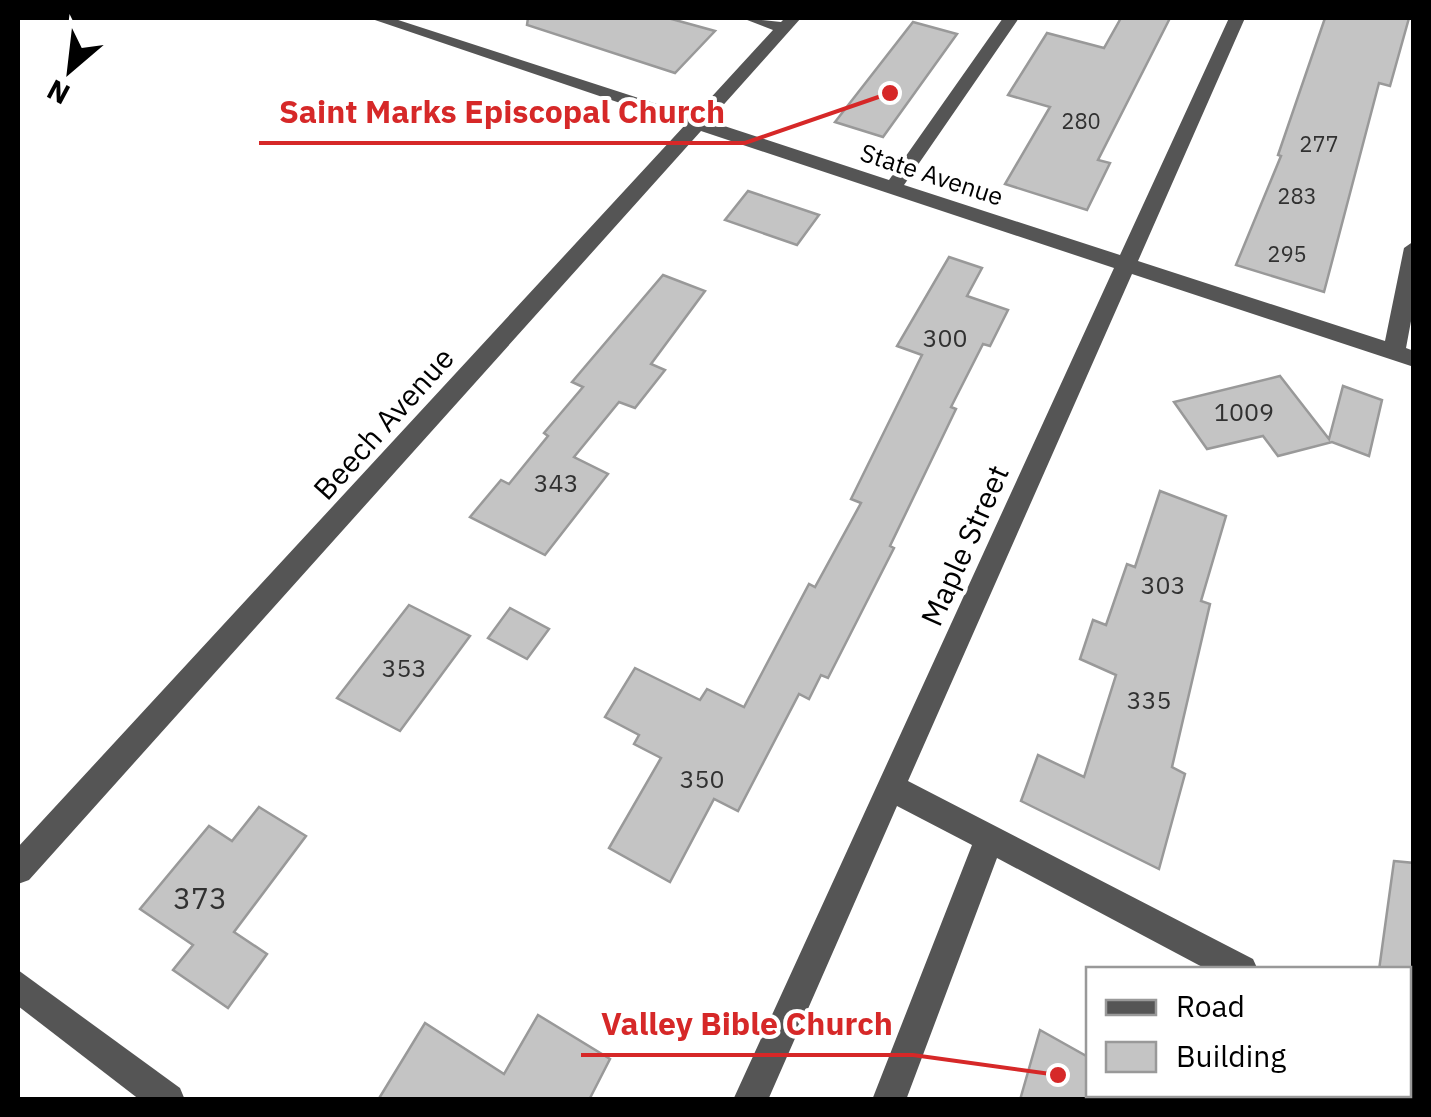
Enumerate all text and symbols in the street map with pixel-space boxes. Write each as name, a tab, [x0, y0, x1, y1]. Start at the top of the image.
north arrow	[20, 20, 120, 120]
text: N	[40, 71, 76, 114]
callout: Saint Marks Episcopal Church	[259, 81, 745, 143]
text: Saint Marks Episcopal Church	[279, 90, 725, 132]
house number: 280	[1061, 106, 1101, 135]
house number: 277	[1299, 129, 1339, 158]
street label: State Avenue	[856, 135, 1008, 213]
house number: 283	[1277, 181, 1317, 210]
house number: 295	[1267, 239, 1307, 268]
house number: 300	[922, 321, 968, 354]
street label: Beech Avenue	[304, 339, 462, 507]
house number: 1009	[1214, 395, 1274, 428]
street label: Maple Street	[911, 459, 1017, 631]
house number: 343	[533, 466, 579, 499]
house number: 303	[1140, 568, 1186, 601]
house number: 353	[381, 651, 427, 684]
house number: 335	[1126, 683, 1172, 716]
house number: 350	[679, 762, 725, 795]
house number: 373	[173, 878, 227, 917]
legend	[1086, 967, 1411, 1097]
text: Road	[1176, 986, 1245, 1025]
callout: Valley Bible Church	[581, 993, 913, 1055]
text: Valley Bible Church	[601, 1002, 893, 1044]
text: Building	[1176, 1036, 1286, 1075]

